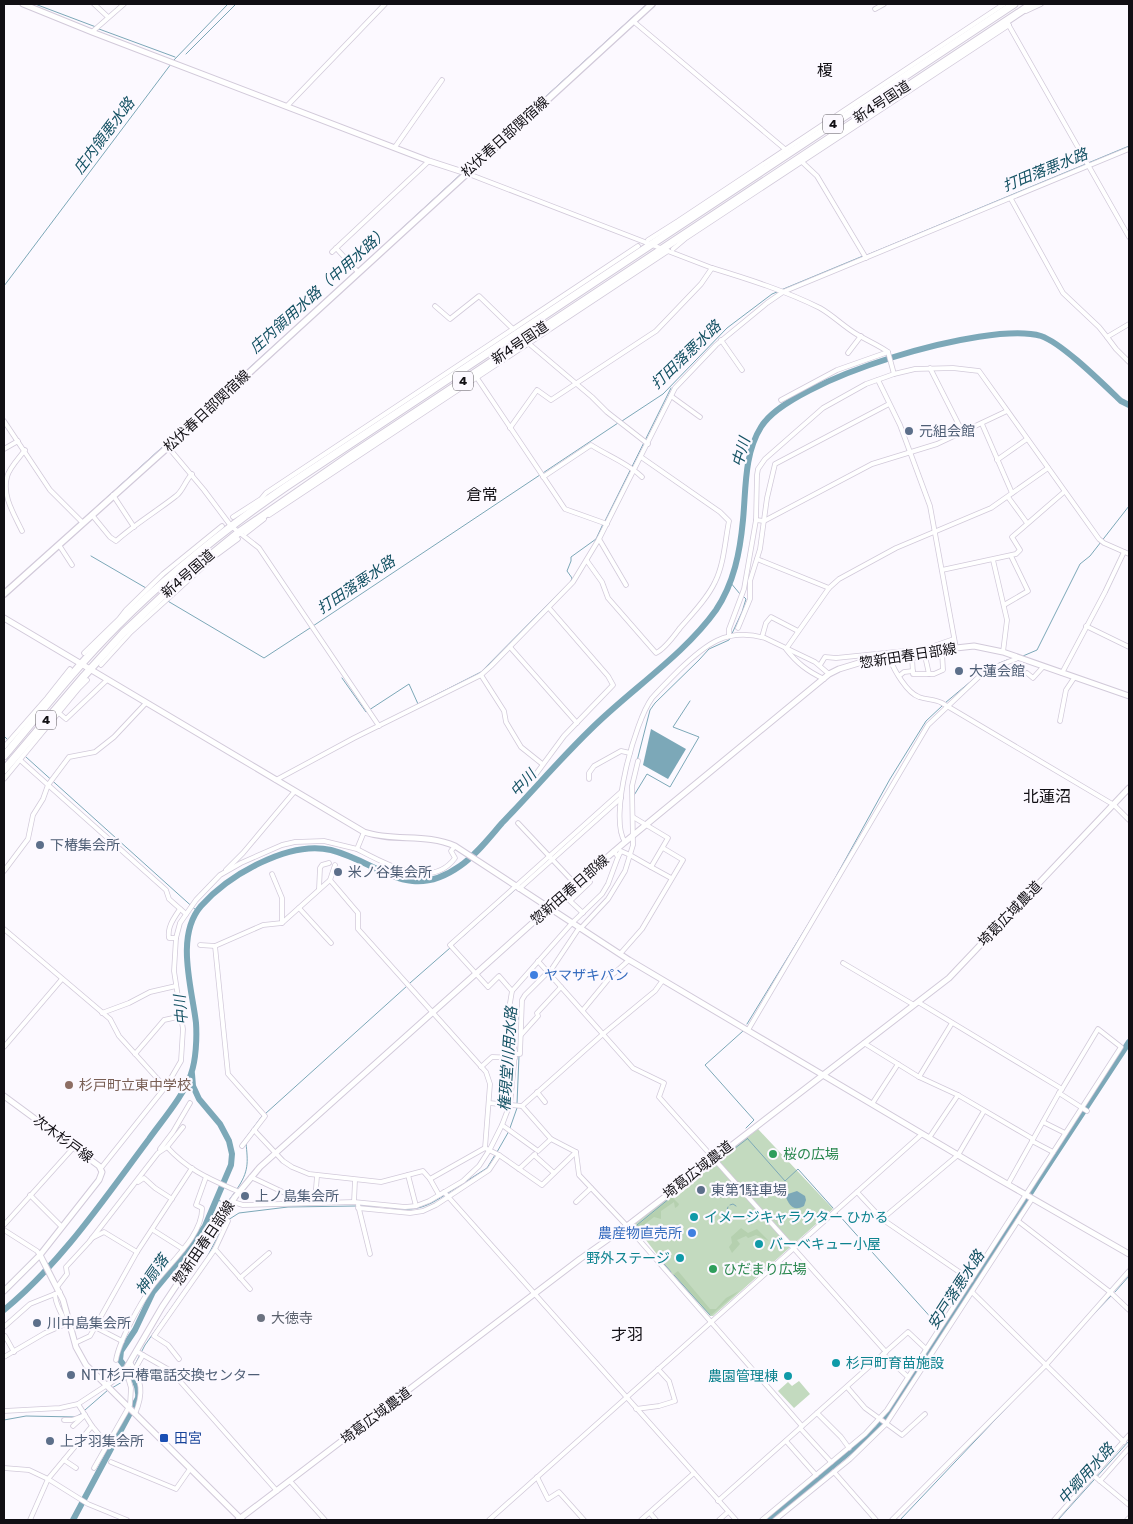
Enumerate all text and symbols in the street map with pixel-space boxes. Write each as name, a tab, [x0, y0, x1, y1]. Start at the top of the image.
district label: 榎	[817, 61, 833, 80]
street label: 新4号国道	[850, 77, 914, 127]
water label: 庄内領悪水路	[70, 93, 139, 177]
street label: 松伏春日部関宿線	[458, 93, 552, 181]
road number: 4	[823, 115, 843, 134]
water label: 打田落悪水路	[1000, 144, 1092, 195]
water label: 庄内領用水路（中用水路）	[246, 223, 392, 357]
water label: 打田落悪水路	[647, 316, 726, 393]
street label: 新4号国道	[488, 318, 552, 368]
street label: 松伏春日部関宿線	[160, 367, 254, 455]
road number: 4	[453, 372, 473, 391]
place label: 元組会館	[919, 423, 975, 440]
marker: 元組会館	[903, 425, 915, 437]
water label: 中川	[728, 433, 754, 469]
district label: 倉常	[466, 485, 498, 504]
street label: 新4号国道	[158, 546, 218, 602]
water label: 打田落悪水路	[314, 551, 400, 618]
street label: 惣新田春日部線	[858, 640, 958, 672]
place label: 大蓮会館	[969, 663, 1025, 680]
marker: 大蓮会館	[953, 665, 965, 677]
road number: 4	[36, 710, 56, 730]
water label: 中川	[506, 764, 541, 800]
district label: 北蓮沼	[1023, 787, 1071, 806]
place label: 下椿集会所	[50, 837, 120, 854]
marker: 下椿集会所	[34, 839, 46, 851]
street label: 惣新田春日部線	[527, 851, 613, 929]
place label: 米ノ谷集会所	[348, 864, 432, 881]
marker: 米ノ谷集会所	[332, 866, 344, 878]
street label: 埼葛広域農道	[975, 878, 1045, 950]
place label: ヤマザキパン	[544, 967, 629, 984]
marker: ヤマザキパン	[528, 969, 540, 981]
water label: 中川	[171, 992, 191, 1026]
water label: 権現堂川用水路	[495, 1004, 521, 1112]
place label: 杉戸町立東中学校	[79, 1077, 191, 1094]
marker: 杉戸町立東中学校	[63, 1079, 75, 1091]
street label: 次木杉戸線	[30, 1112, 96, 1166]
street label: 埼葛広域農道	[660, 1137, 736, 1203]
place label: 桜の広場	[783, 1146, 839, 1163]
marker: 桜の広場	[767, 1148, 779, 1160]
place label: 東第1駐車場	[711, 1182, 787, 1199]
marker: 東第1駐車場	[695, 1184, 707, 1196]
place label: 上ノ島集会所	[255, 1188, 339, 1205]
marker: 上ノ島集会所	[239, 1190, 251, 1202]
street label: 惣新田春日部線	[170, 1198, 238, 1288]
place label: イメージキャラクター ひかる	[704, 1209, 889, 1226]
marker: イメージキャラクター ひかる	[688, 1211, 700, 1223]
place label: 農産物直売所	[598, 1225, 682, 1242]
marker: 農産物直売所	[686, 1227, 698, 1239]
place label: バーベキュー小屋	[769, 1236, 881, 1253]
marker: バーベキュー小屋	[753, 1238, 765, 1250]
water label: 安戸落悪水路	[924, 1246, 989, 1333]
water label: 神扇落	[132, 1250, 173, 1299]
place label: 野外ステージ	[586, 1250, 670, 1267]
marker: 野外ステージ	[674, 1252, 686, 1264]
place label: ひだまり広場	[723, 1261, 807, 1278]
marker: ひだまり広場	[707, 1263, 719, 1275]
place label: 大徳寺	[271, 1310, 313, 1327]
marker: 大徳寺	[255, 1312, 267, 1324]
place label: 川中島集会所	[47, 1315, 131, 1332]
marker: 川中島集会所	[31, 1317, 43, 1329]
district label: 才羽	[611, 1325, 643, 1344]
place label: 杉戸町育苗施設	[846, 1355, 944, 1372]
marker: 杉戸町育苗施設	[830, 1357, 842, 1369]
place label: NTT杉戸椿電話交換センター	[81, 1367, 261, 1384]
place label: 農園管理棟	[708, 1368, 778, 1385]
marker: NTT杉戸椿電話交換センター	[65, 1369, 77, 1381]
marker: 農園管理棟	[782, 1370, 794, 1382]
street label: 埼葛広域農道	[337, 1384, 415, 1448]
place label: 田宮	[174, 1430, 202, 1447]
marker: 田宮	[158, 1432, 170, 1444]
place label: 上才羽集会所	[60, 1433, 144, 1450]
marker: 上才羽集会所	[44, 1435, 56, 1447]
water label: 中郷用水路	[1054, 1439, 1119, 1508]

